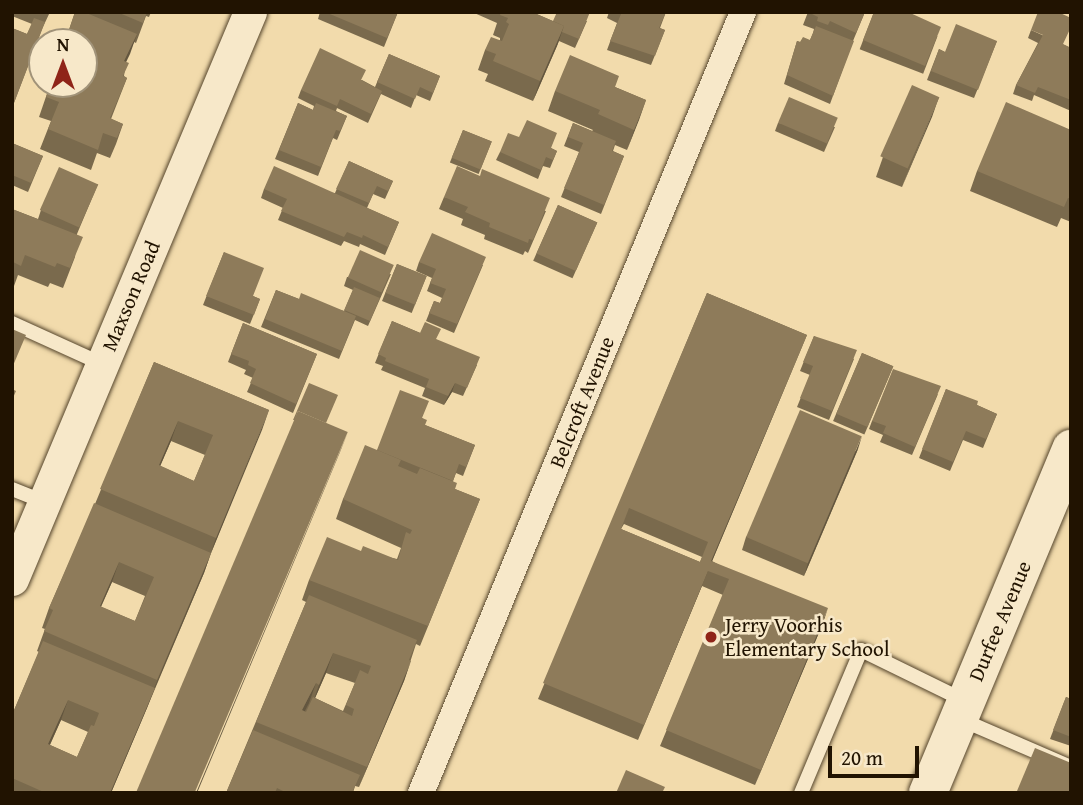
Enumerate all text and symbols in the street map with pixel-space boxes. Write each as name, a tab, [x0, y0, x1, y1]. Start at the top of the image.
north arrow	[28, 28, 98, 98]
text: N	[57, 30, 69, 58]
street label: Maxson Road	[96, 237, 166, 355]
street label: Belcroft Avenue	[544, 333, 620, 471]
street label: Durfee Avenue	[963, 557, 1037, 685]
place label: Jerry Voorhis Elementary School	[725, 612, 890, 662]
marker: Jerry Voorhis Elementary School	[703, 629, 719, 645]
scale bar	[831, 732, 922, 776]
text: 20 m	[841, 742, 883, 773]

